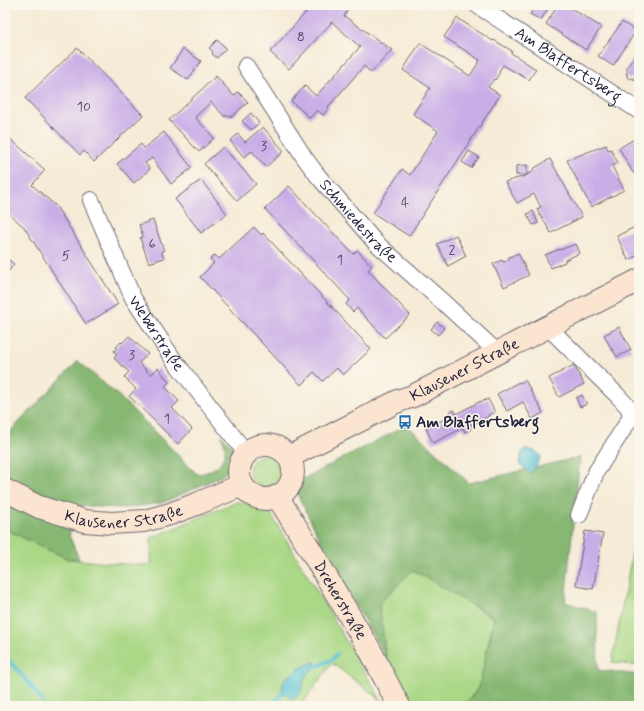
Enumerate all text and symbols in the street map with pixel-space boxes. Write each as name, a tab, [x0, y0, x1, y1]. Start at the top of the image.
street label: Am Blaffertsberg	[511, 22, 626, 108]
house number: 8	[297, 28, 305, 46]
house number: 10	[77, 98, 91, 116]
house number: 3	[261, 137, 267, 155]
street label: Schmiedestraße	[315, 175, 402, 268]
house number: 4	[401, 194, 409, 212]
house number: 6	[148, 235, 156, 253]
house number: 2	[449, 241, 456, 259]
house number: 5	[62, 247, 70, 265]
house number: 1	[337, 251, 343, 269]
street label: Weberstraße	[124, 291, 189, 376]
street label: Klausener Straße	[406, 333, 523, 406]
house number: 3	[129, 346, 135, 364]
house number: 1	[164, 410, 170, 428]
place label: Am Blaffertsberg	[416, 412, 539, 435]
bus stop icon: Am Blaffertsberg	[397, 414, 413, 430]
street label: Klausener Straße	[62, 500, 186, 534]
street label: Dreherstraße	[309, 557, 372, 644]

